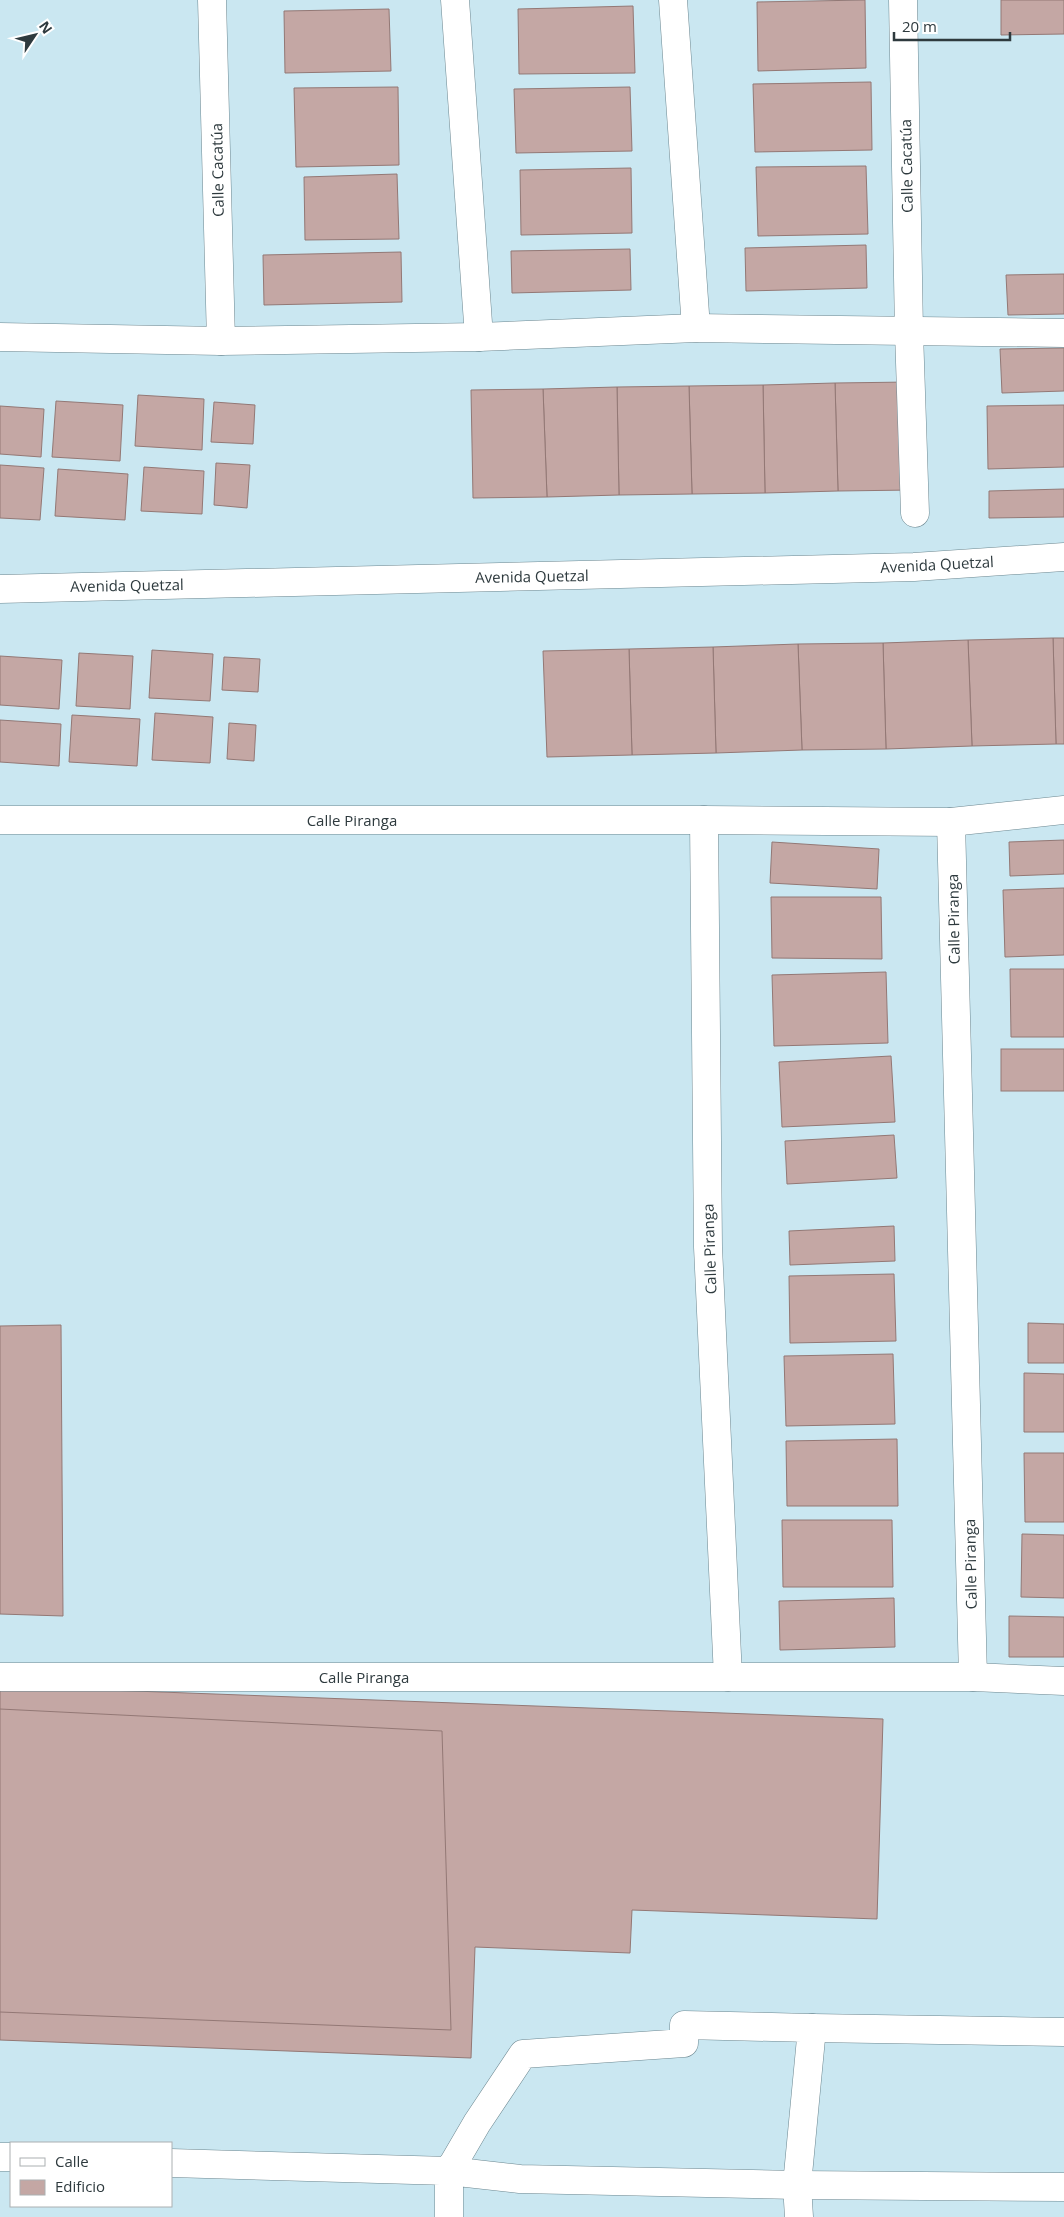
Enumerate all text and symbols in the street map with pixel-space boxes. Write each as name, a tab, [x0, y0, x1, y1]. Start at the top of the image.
north arrow	[10, 10, 60, 60]
scale bar	[894, 10, 1010, 42]
text: 20 m	[902, 16, 937, 36]
text: N	[35, 17, 57, 37]
street label: Calle Cacatúa	[895, 119, 917, 213]
street label: Calle Cacatúa	[206, 123, 228, 217]
street label: Avenida Quetzal	[880, 551, 994, 577]
street label: Avenida Quetzal	[475, 565, 589, 587]
street label: Avenida Quetzal	[70, 574, 184, 596]
street label: Calle Piranga	[307, 810, 397, 830]
street label: Calle Piranga	[942, 874, 964, 964]
street label: Calle Piranga	[697, 1203, 721, 1295]
street label: Calle Piranga	[959, 1519, 981, 1609]
street label: Calle Piranga	[319, 1667, 409, 1687]
legend	[10, 2142, 172, 2207]
text: Calle	[55, 2151, 89, 2171]
text: Edificio	[55, 2176, 105, 2196]

